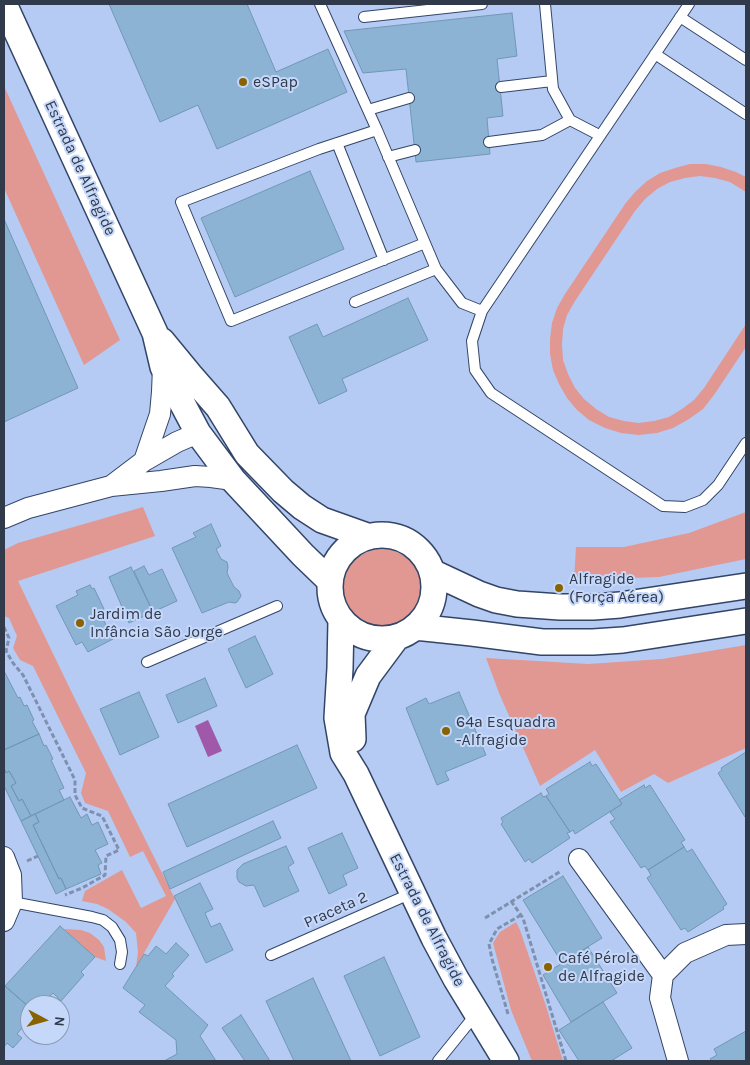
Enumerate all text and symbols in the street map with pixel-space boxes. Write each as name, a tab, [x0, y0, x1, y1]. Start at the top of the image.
place label: eSPap	[253, 72, 298, 92]
marker: eSPap	[237, 76, 249, 88]
street label: Estrada de Alfragide	[40, 97, 120, 239]
place label: Alfragide (Força Aérea)	[569, 569, 664, 607]
marker: Alfragide (Força Aérea)	[553, 582, 565, 594]
place label: Jardim de Infância São Jorge	[90, 604, 223, 642]
marker: Jardim de Infância São Jorge	[74, 617, 86, 629]
place label: 64ª Esquadra -Alfragide	[456, 712, 556, 750]
marker: 64ª Esquadra -Alfragide	[440, 725, 452, 737]
street label: Estrada de Alfragide	[385, 850, 469, 990]
street label: Praceta 2	[301, 887, 371, 933]
place label: Café Pérola de Alfragide	[558, 948, 645, 986]
marker: Café Pérola de Alfragide	[542, 961, 554, 973]
north arrow	[20, 995, 70, 1045]
text: N	[50, 1016, 68, 1027]

